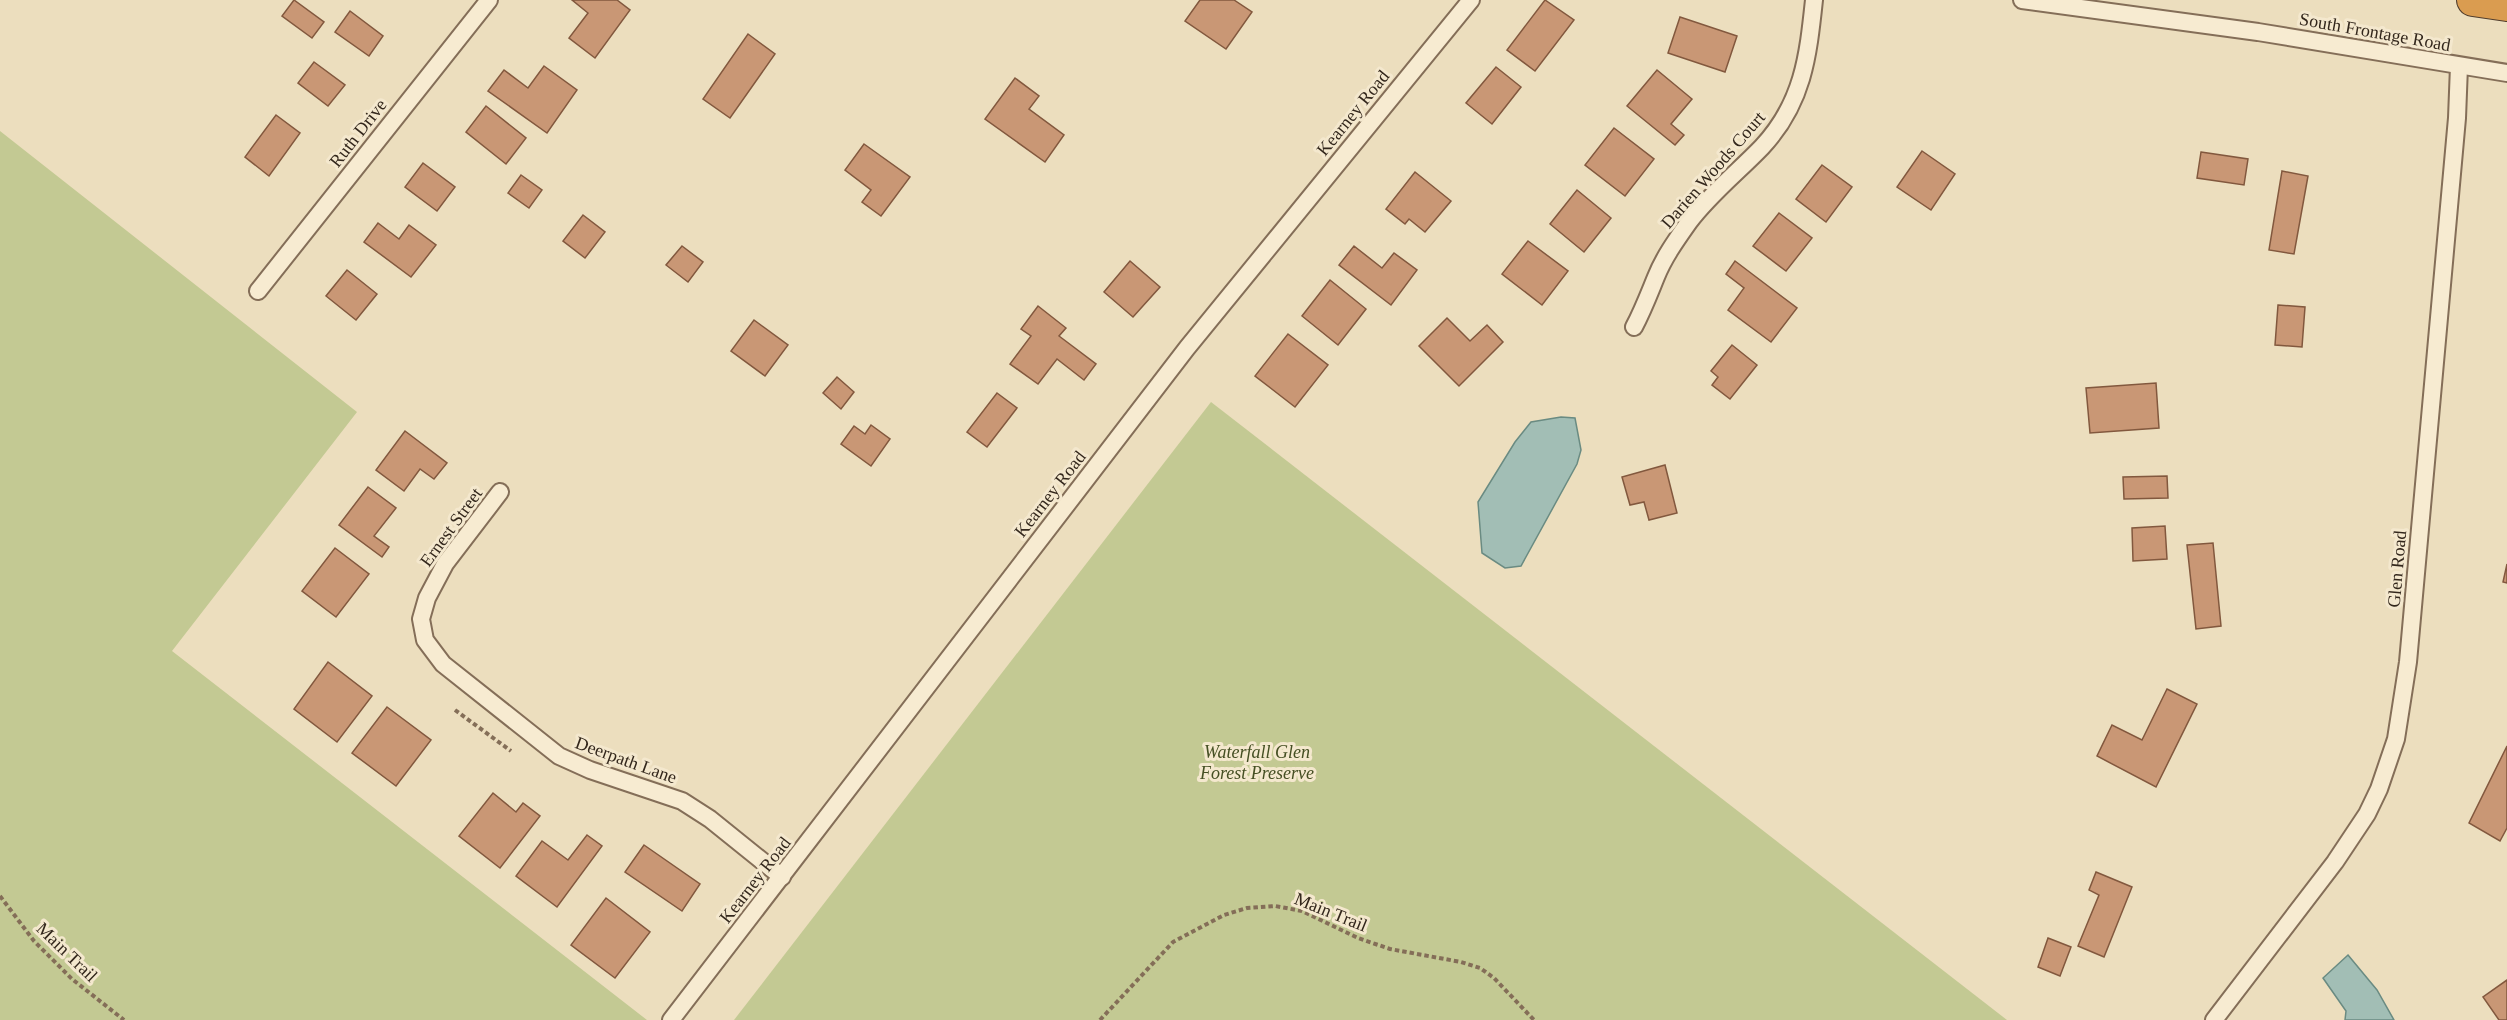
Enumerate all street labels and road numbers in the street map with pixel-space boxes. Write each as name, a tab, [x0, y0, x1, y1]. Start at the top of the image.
street label: South Frontage Road	[2298, 9, 2452, 55]
street label: Kearney Road	[1313, 67, 1393, 159]
street label: Ruth Drive	[325, 95, 391, 171]
street label: Darien Woods Court	[1657, 108, 1769, 232]
street label: Kearney Road	[1010, 447, 1090, 541]
street label: Ernest Street	[416, 484, 486, 570]
street label: Glen Road	[2384, 530, 2410, 608]
street label: Deerpath Lane	[573, 732, 679, 788]
street label: Kearney Road	[715, 833, 795, 927]
street label: Main Trail	[1292, 888, 1370, 936]
street label: Main Trail	[33, 918, 101, 986]

